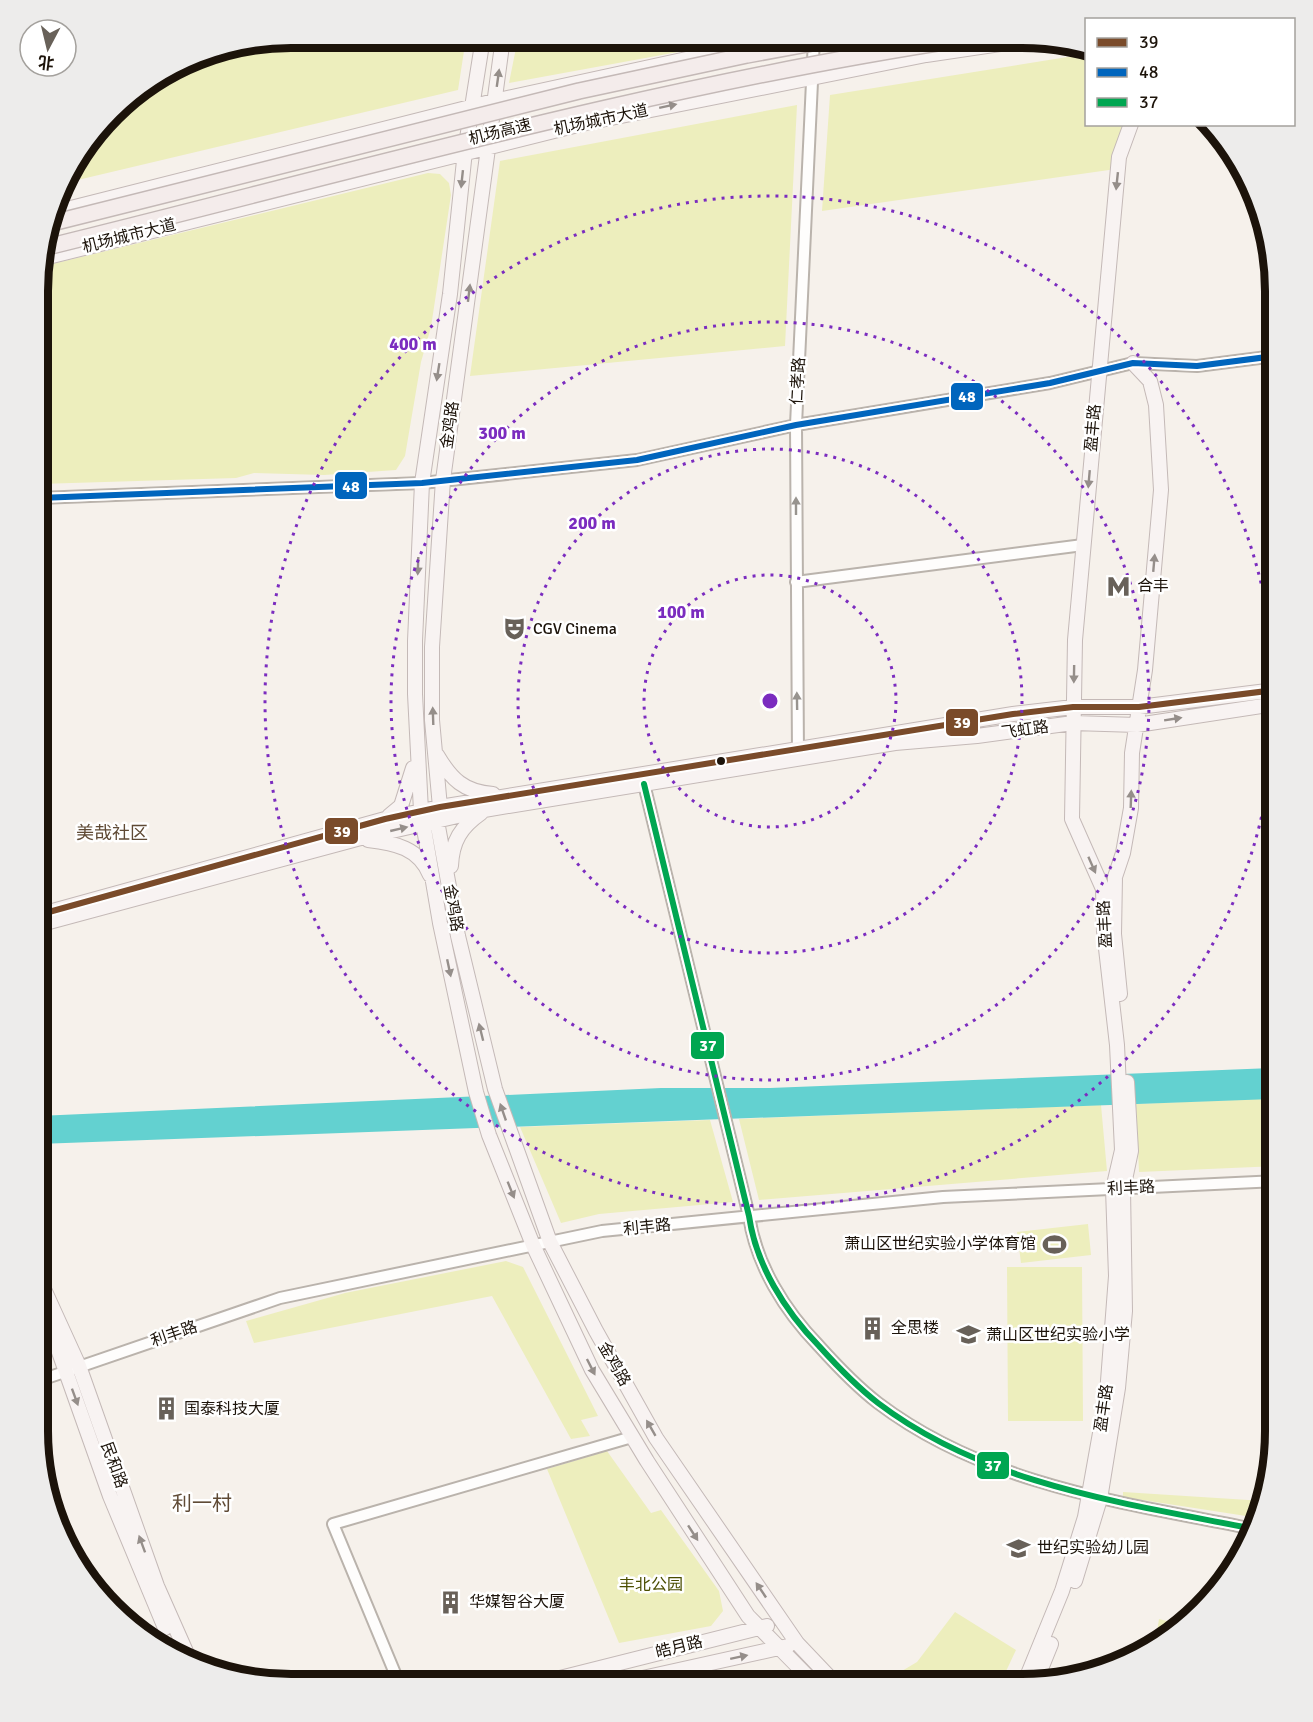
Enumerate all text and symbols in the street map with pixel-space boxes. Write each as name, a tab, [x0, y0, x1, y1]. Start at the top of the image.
north arrow	[18, 18, 78, 78]
legend	[1085, 18, 1295, 126]
text: 39	[1139, 31, 1158, 53]
text: 北	[37, 51, 55, 73]
text: 48	[1139, 61, 1158, 83]
one-way arrow	[493, 69, 502, 88]
text: 37	[1139, 91, 1158, 113]
street label: 机场城市大道	[552, 100, 650, 140]
one-way arrow	[658, 101, 677, 110]
street label: 机场高速	[467, 115, 533, 149]
one-way arrow	[457, 170, 467, 189]
one-way arrow	[1112, 171, 1122, 190]
street label: 机场城市大道	[80, 215, 178, 257]
one-way arrow	[465, 283, 474, 302]
text: 400 m	[389, 333, 437, 355]
street label: 仁孝路	[787, 357, 809, 405]
one-way arrow	[434, 363, 443, 382]
line badge: 48	[950, 382, 984, 411]
text: 48	[958, 387, 976, 407]
street label: 金鸡路	[437, 400, 463, 450]
street label: 盈丰路	[1081, 403, 1105, 453]
text: 300 m	[478, 422, 526, 444]
one-way arrow	[1084, 470, 1093, 489]
line badge: 48	[334, 471, 368, 500]
text: 48	[342, 477, 360, 497]
one-way arrow	[791, 496, 801, 515]
text: 200 m	[568, 512, 616, 534]
one-way arrow	[1149, 554, 1159, 573]
one-way arrow	[414, 557, 423, 576]
metro station icon: 合丰	[1106, 573, 1132, 599]
place label: 合丰	[1137, 576, 1169, 596]
text: 100 m	[657, 601, 705, 623]
theatre icon: CGV Cinema	[502, 616, 528, 642]
place label: CGV Cinema	[533, 619, 617, 639]
one-way arrow	[1069, 664, 1079, 683]
centre of rings	[760, 691, 780, 711]
one-way arrow	[792, 691, 802, 710]
one-way arrow	[428, 707, 437, 726]
line badge: 39	[945, 708, 979, 737]
text: 39	[953, 713, 971, 733]
one-way arrow	[1164, 715, 1183, 724]
street label: 飞虹路	[1000, 717, 1050, 743]
unlabelled marker	[715, 755, 727, 767]
one-way arrow	[1126, 789, 1135, 808]
line badge: 39	[324, 817, 359, 845]
district label: 美哉社区	[76, 822, 148, 844]
text: 39	[333, 822, 351, 842]
one-way arrow	[390, 823, 408, 833]
one-way arrow	[1088, 856, 1097, 873]
street label: 金鸡路	[439, 883, 467, 933]
street label: 盈丰路	[1094, 900, 1116, 948]
one-way arrow	[445, 959, 455, 977]
one-way arrow	[476, 1023, 486, 1041]
line badge: 37	[690, 1031, 725, 1060]
text: 37	[699, 1036, 717, 1056]
one-way arrow	[498, 1103, 508, 1121]
street label: 利丰路	[1107, 1177, 1155, 1199]
one-way arrow	[506, 1181, 516, 1199]
street label: 利丰路	[622, 1215, 672, 1239]
sports icon: 萧山区世纪实验小学体育馆	[1041, 1231, 1067, 1257]
place label: 萧山区世纪实验小学体育馆	[844, 1234, 1036, 1254]
building icon: 全思楼	[860, 1315, 886, 1341]
street label: 利丰路	[148, 1317, 200, 1351]
place label: 全思楼	[891, 1318, 939, 1338]
school or university icon: 萧山区世纪实验小学	[955, 1322, 981, 1348]
place label: 萧山区世纪实验小学	[986, 1325, 1130, 1345]
street label: 金鸡路	[593, 1338, 635, 1390]
one-way arrow	[586, 1359, 596, 1376]
street label: 盈丰路	[1091, 1383, 1117, 1433]
one-way arrow	[70, 1388, 80, 1406]
building icon: 国泰科技大厦	[153, 1396, 179, 1422]
place label: 国泰科技大厦	[184, 1399, 280, 1419]
one-way arrow	[646, 1419, 656, 1436]
street label: 民和路	[96, 1439, 132, 1491]
line badge: 37	[976, 1451, 1010, 1480]
text: 37	[984, 1456, 1002, 1476]
district label: 利一村	[172, 1491, 232, 1516]
one-way arrow	[688, 1525, 699, 1541]
one-way arrow	[136, 1534, 146, 1552]
school or university icon: 世纪实验幼儿园	[1006, 1535, 1032, 1561]
place label: 世纪实验幼儿园	[1037, 1538, 1149, 1558]
park label: 丰北公园	[619, 1575, 683, 1595]
one-way arrow	[755, 1581, 766, 1598]
building icon: 华媒智谷大厦	[438, 1589, 464, 1615]
place label: 华媒智谷大厦	[469, 1592, 565, 1612]
street label: 皓月路	[653, 1631, 705, 1663]
one-way arrow	[730, 1652, 749, 1661]

